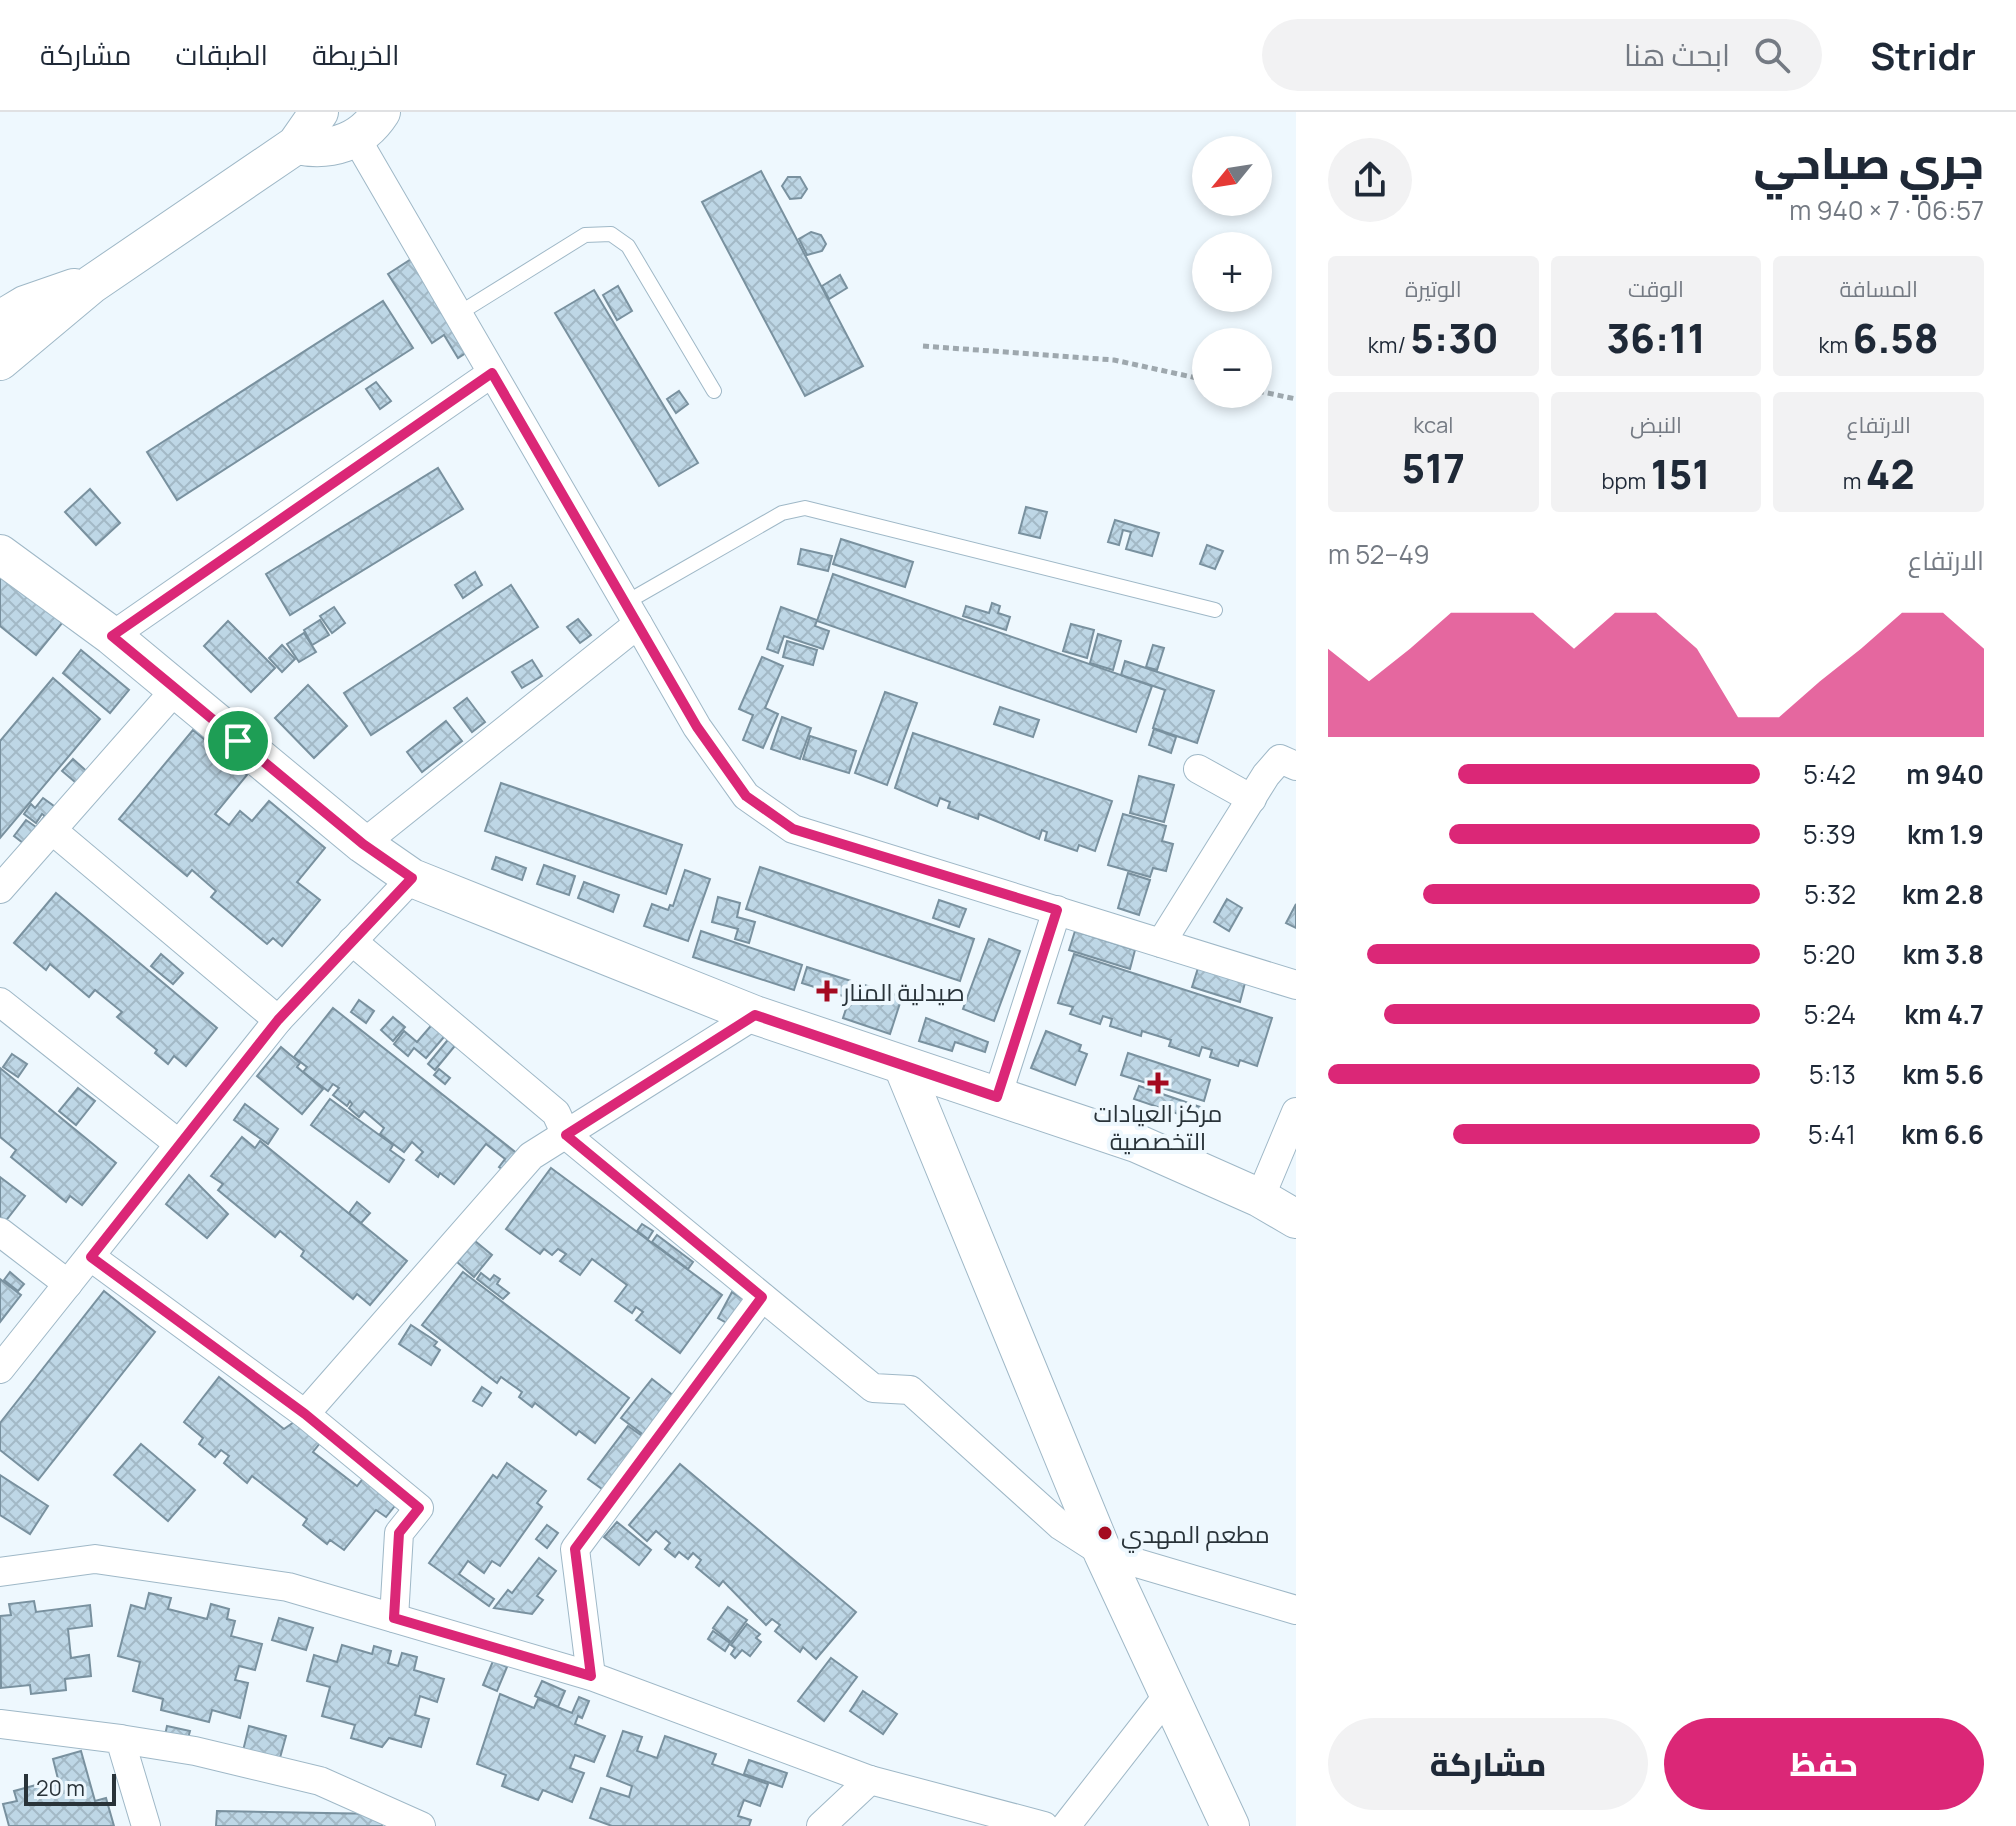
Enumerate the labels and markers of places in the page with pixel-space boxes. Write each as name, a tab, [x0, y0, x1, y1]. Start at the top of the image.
pin	[204, 707, 272, 775]
place label: صيدلية المنار	[841, 975, 965, 1008]
marker: صيدلية المنار	[818, 982, 836, 1000]
marker: مركز العيادات التخصصية	[1147, 1072, 1169, 1094]
place label: مركز العيادات التخصصية	[1093, 1096, 1223, 1157]
place label: مطعم المهدي	[1121, 1517, 1270, 1553]
marker: مطعم المهدي	[1096, 1524, 1114, 1542]

